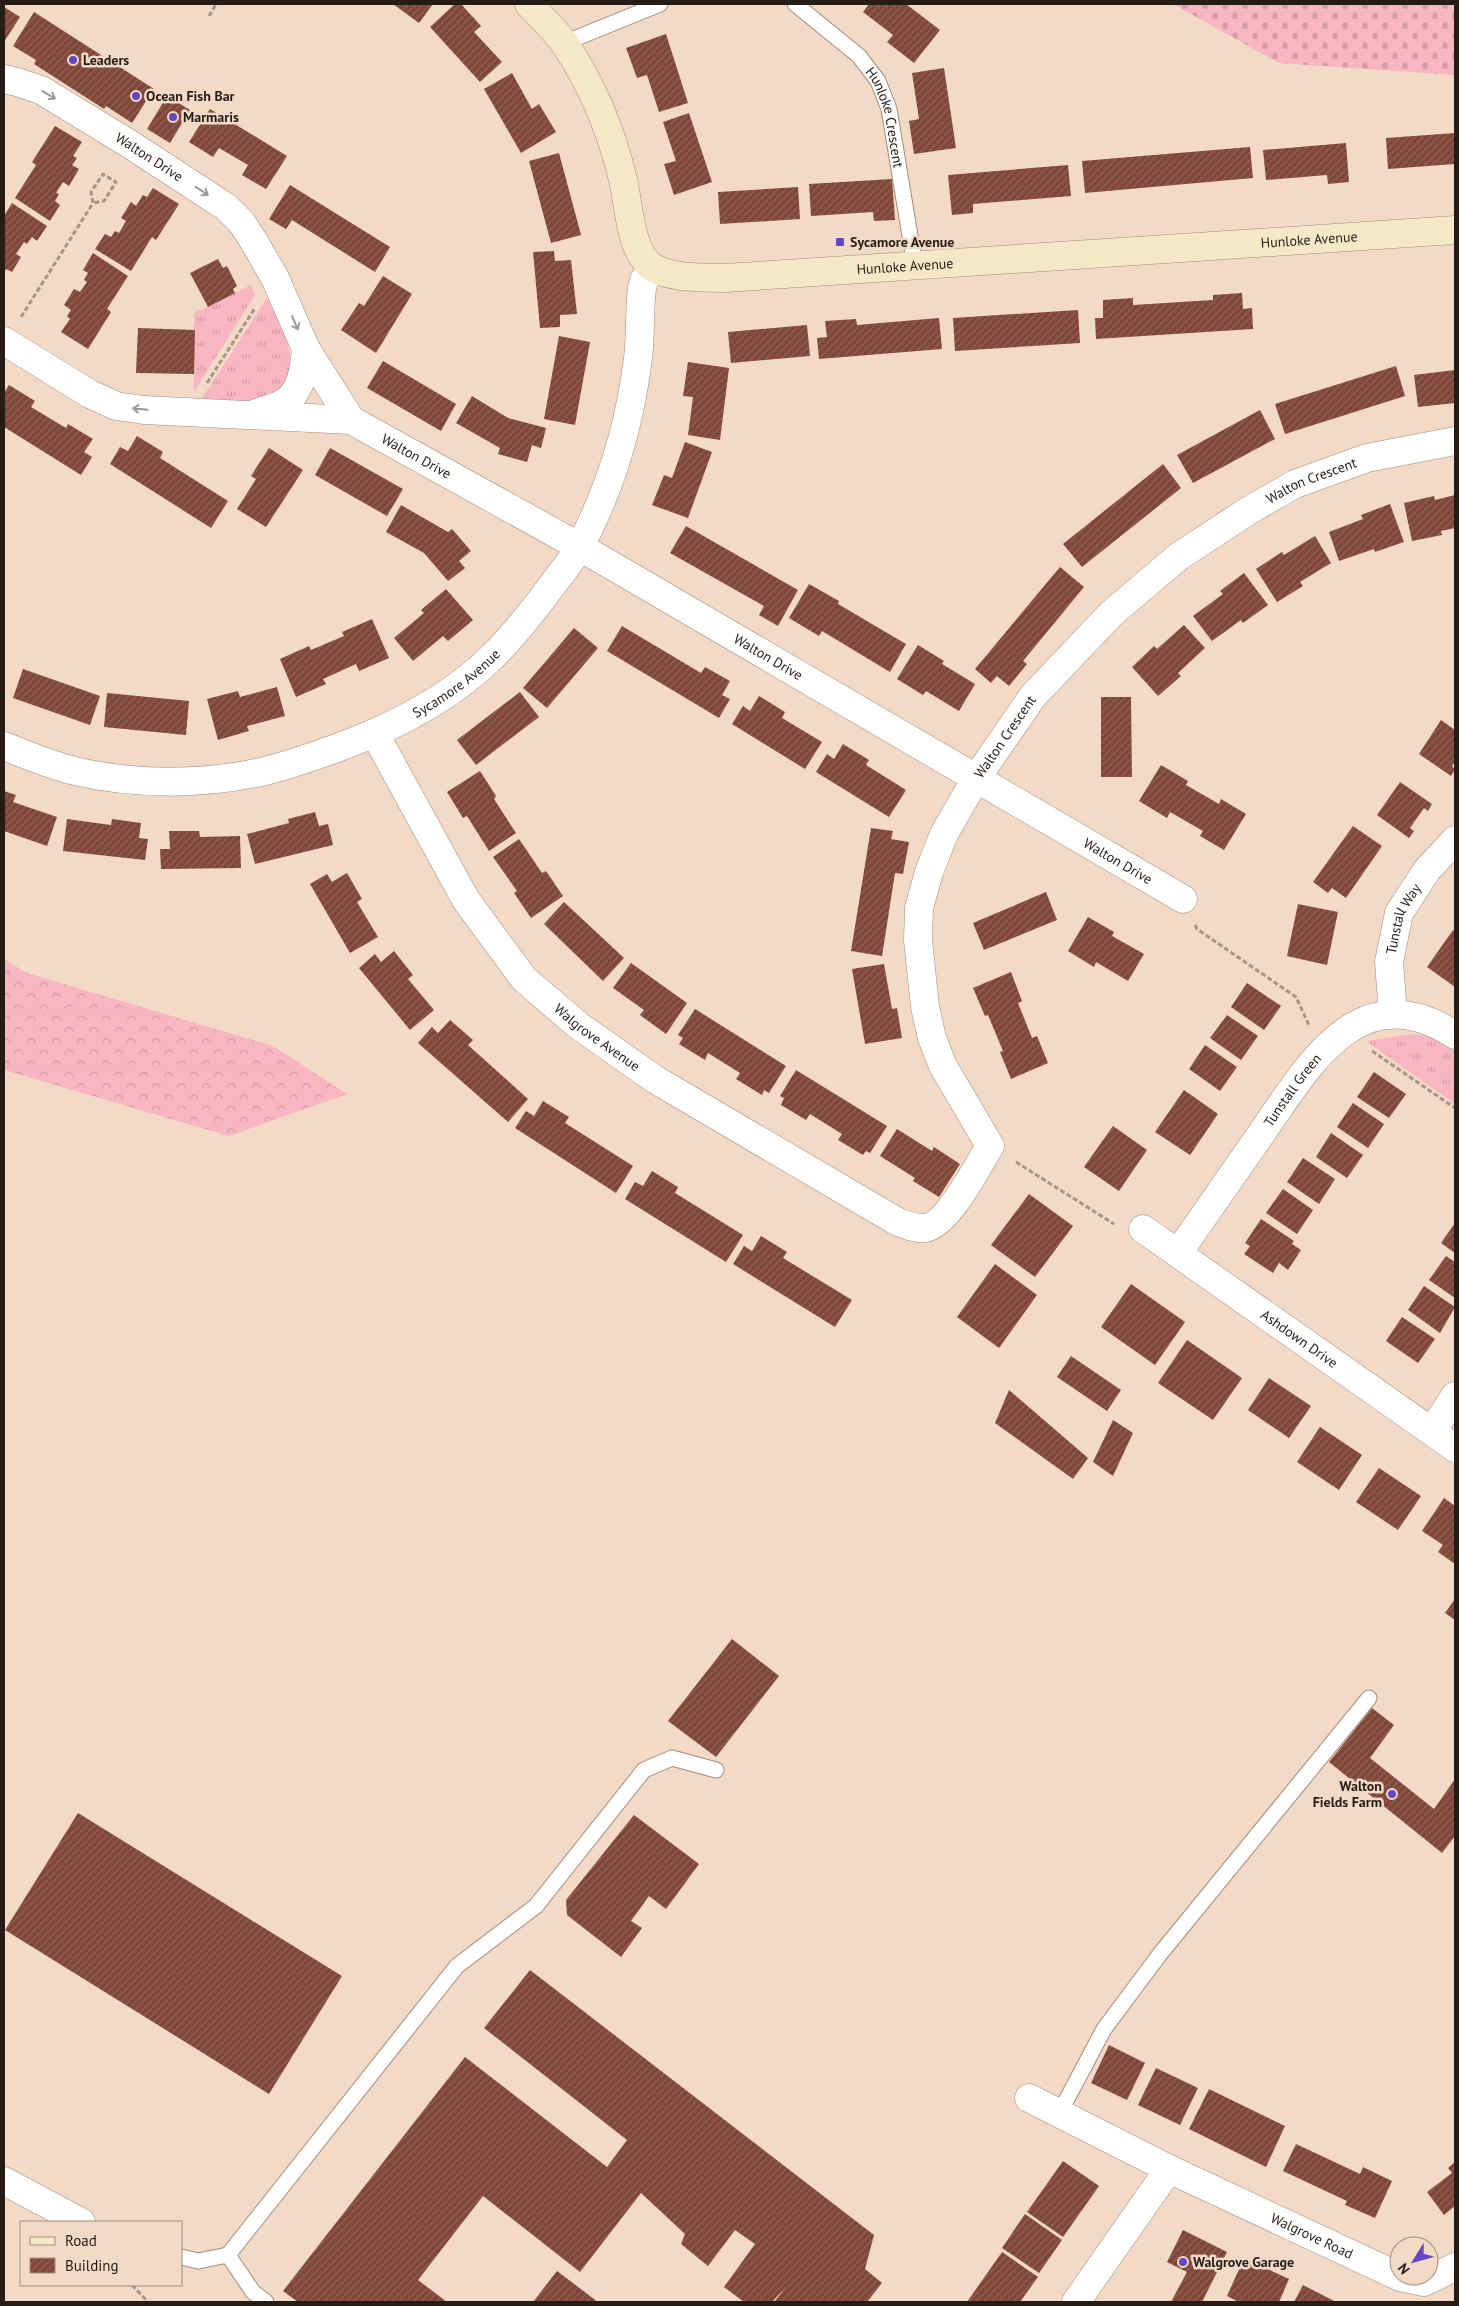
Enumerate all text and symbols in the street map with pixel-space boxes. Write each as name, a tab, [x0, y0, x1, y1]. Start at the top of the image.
place label: Leaders	[83, 51, 129, 69]
marker: Leaders	[67, 54, 79, 66]
street label: Hunloke Crescent	[862, 63, 908, 169]
place label: Ocean Fish Bar	[146, 87, 235, 105]
marker: Ocean Fish Bar	[130, 90, 142, 102]
one-way arrow	[42, 91, 56, 101]
place label: Marmaris	[183, 108, 239, 126]
marker: Marmaris	[167, 111, 179, 123]
street label: Walton Drive	[112, 129, 187, 186]
one-way arrow	[194, 186, 208, 196]
street label: Hunloke Avenue	[1260, 227, 1358, 252]
place label: Sycamore Avenue	[850, 233, 954, 251]
marker: Sycamore Avenue	[834, 236, 846, 248]
street label: Hunloke Avenue	[856, 254, 954, 278]
one-way arrow	[290, 315, 300, 330]
one-way arrow	[132, 404, 148, 414]
street label: Walton Drive	[378, 430, 454, 483]
street label: Walton Crescent	[1263, 453, 1359, 508]
street label: Walton Drive	[730, 630, 806, 684]
street label: Sycamore Avenue	[409, 645, 504, 722]
street label: Walton Crescent	[970, 692, 1040, 782]
street label: Walton Drive	[1080, 834, 1156, 888]
street label: Tunstall Way	[1382, 880, 1425, 956]
street label: Walgrove Avenue	[550, 1000, 644, 1075]
street label: Tunstall Green	[1260, 1050, 1325, 1130]
street label: Ashdown Drive	[1257, 1306, 1341, 1372]
place label: Walton Fields Farm	[1313, 1777, 1382, 1811]
marker: Walton Fields Farm	[1386, 1788, 1398, 1800]
street label: Walgrove Road	[1268, 2209, 1356, 2263]
legend	[20, 2221, 182, 2286]
text: Road	[65, 2231, 97, 2250]
north arrow	[1389, 2236, 1439, 2286]
place label: Walgrove Garage	[1193, 2253, 1294, 2271]
text: Building	[65, 2256, 119, 2275]
marker: Walgrove Garage	[1177, 2256, 1189, 2268]
text: N	[1394, 2260, 1414, 2278]

